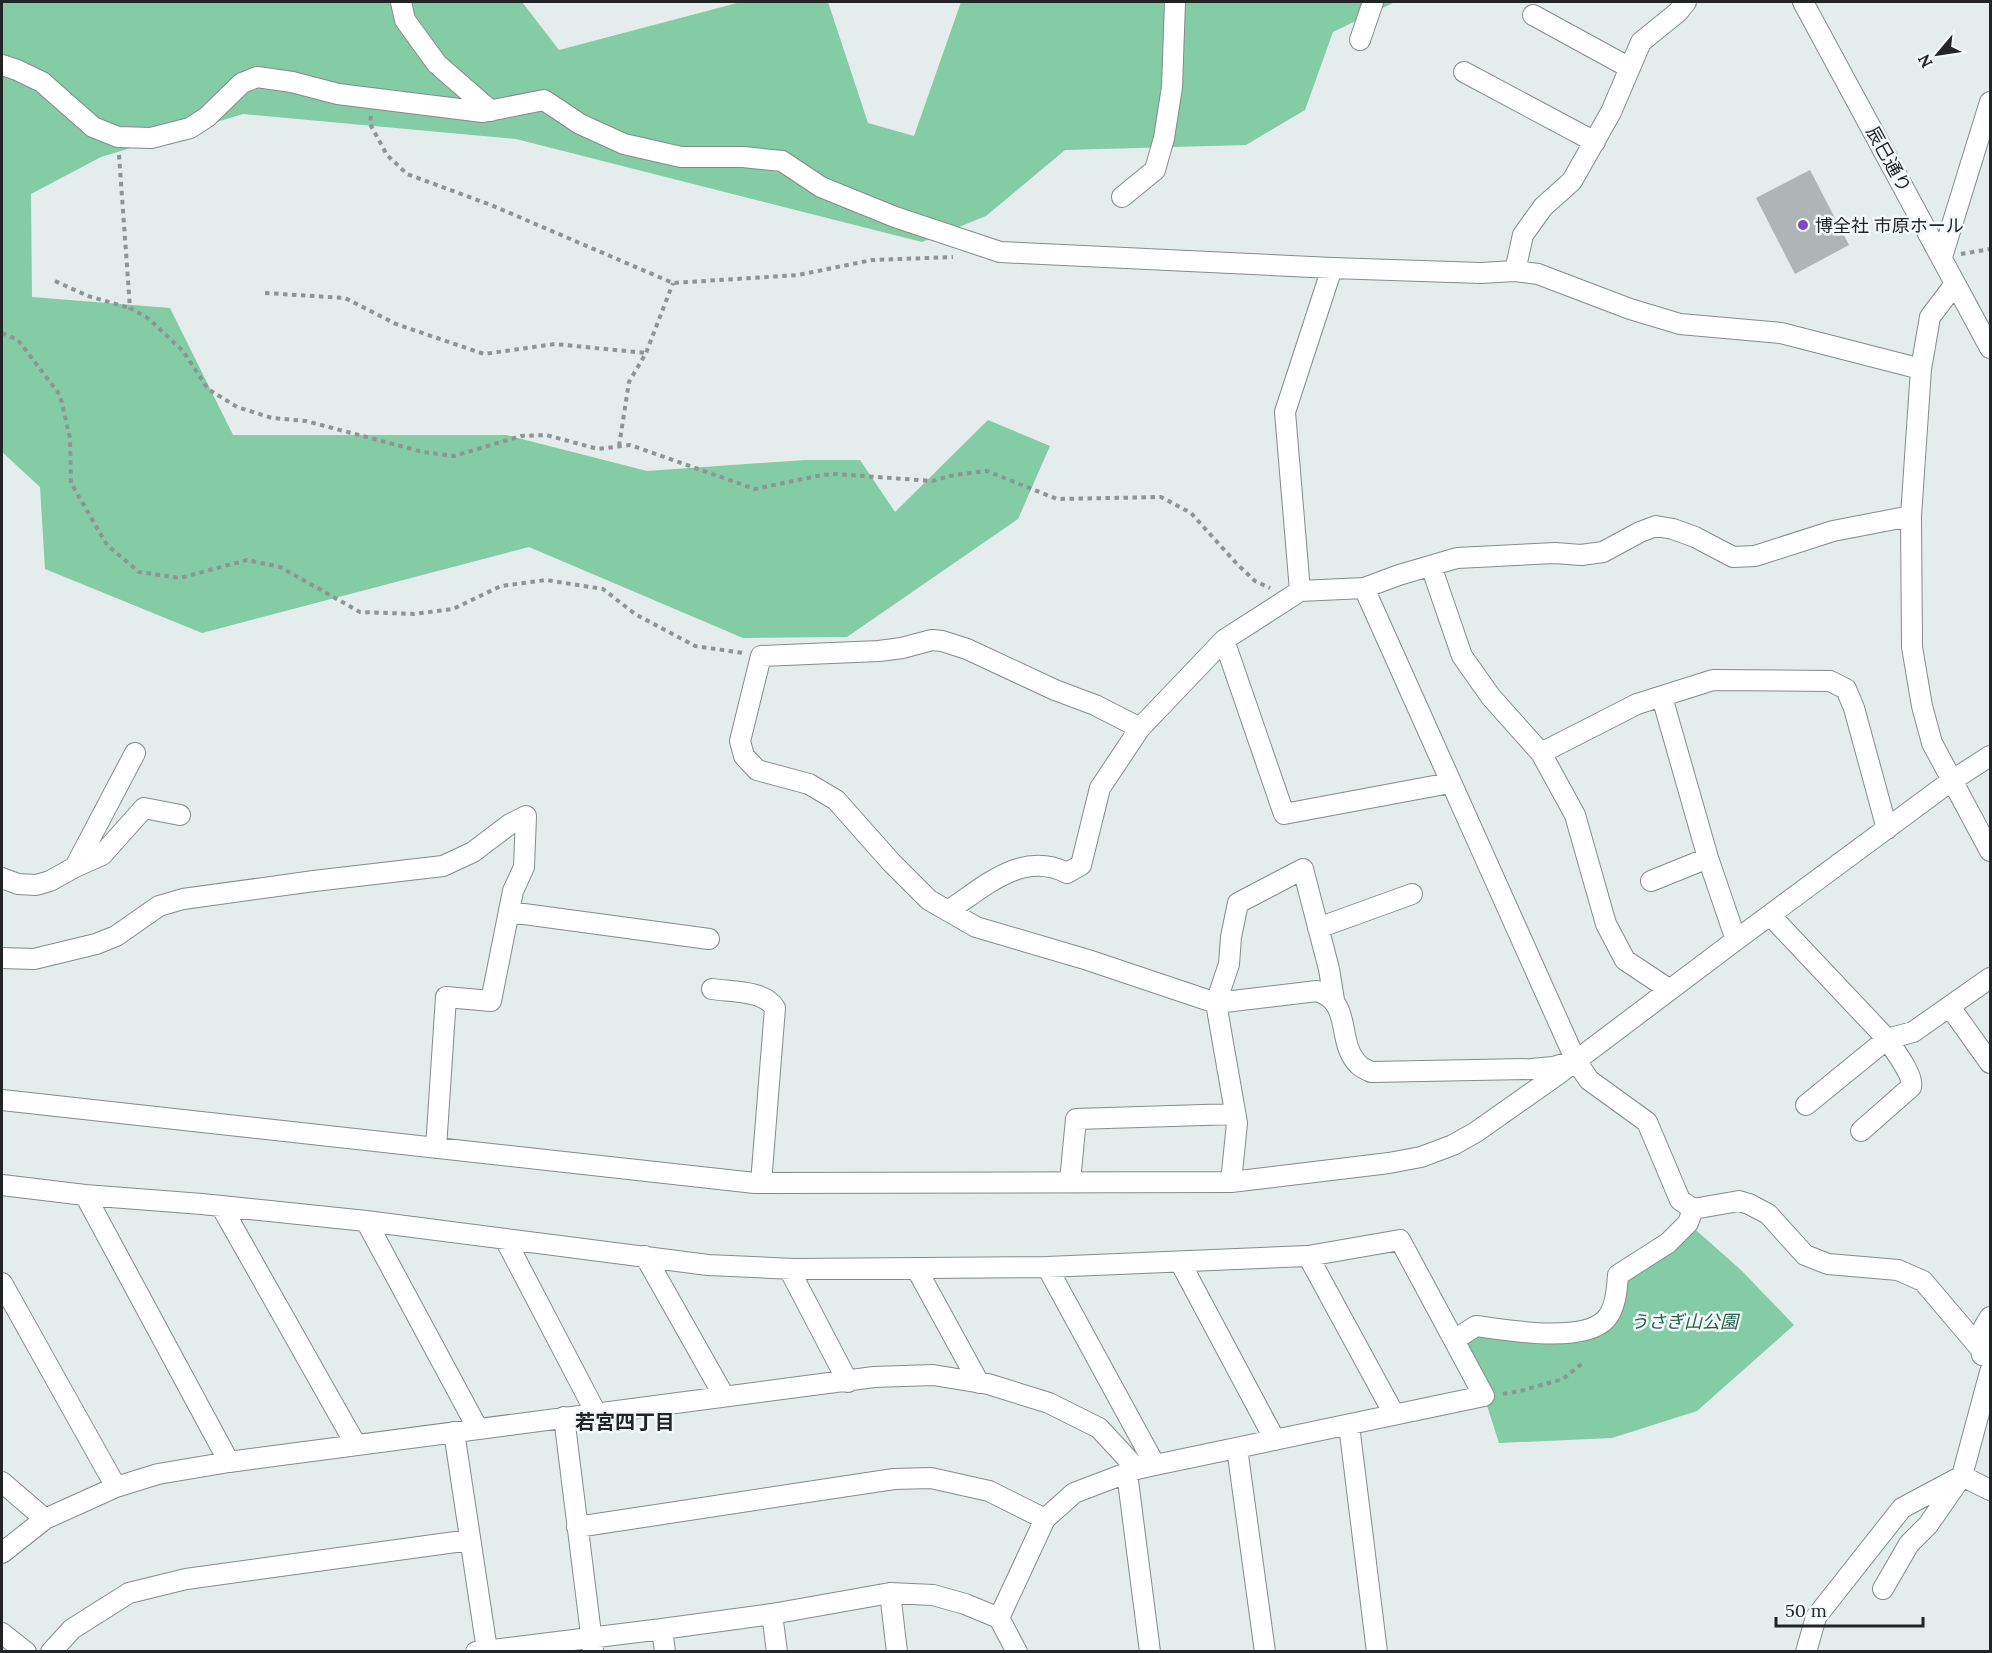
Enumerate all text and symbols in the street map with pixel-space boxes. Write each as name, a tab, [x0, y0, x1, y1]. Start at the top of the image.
north arrow	[1908, 24, 1968, 84]
text: N	[1913, 51, 1937, 72]
street label: 辰巳通り	[1861, 122, 1917, 196]
place label: 博全社 市原ホール	[1815, 214, 1964, 237]
marker: 博全社 市原ホール	[1796, 218, 1810, 232]
park label: うさぎ山公園	[1630, 1310, 1741, 1333]
district label: 若宮四丁目	[575, 1409, 675, 1434]
scale bar	[1776, 1590, 1923, 1628]
text: 50 m	[1785, 1599, 1827, 1622]

